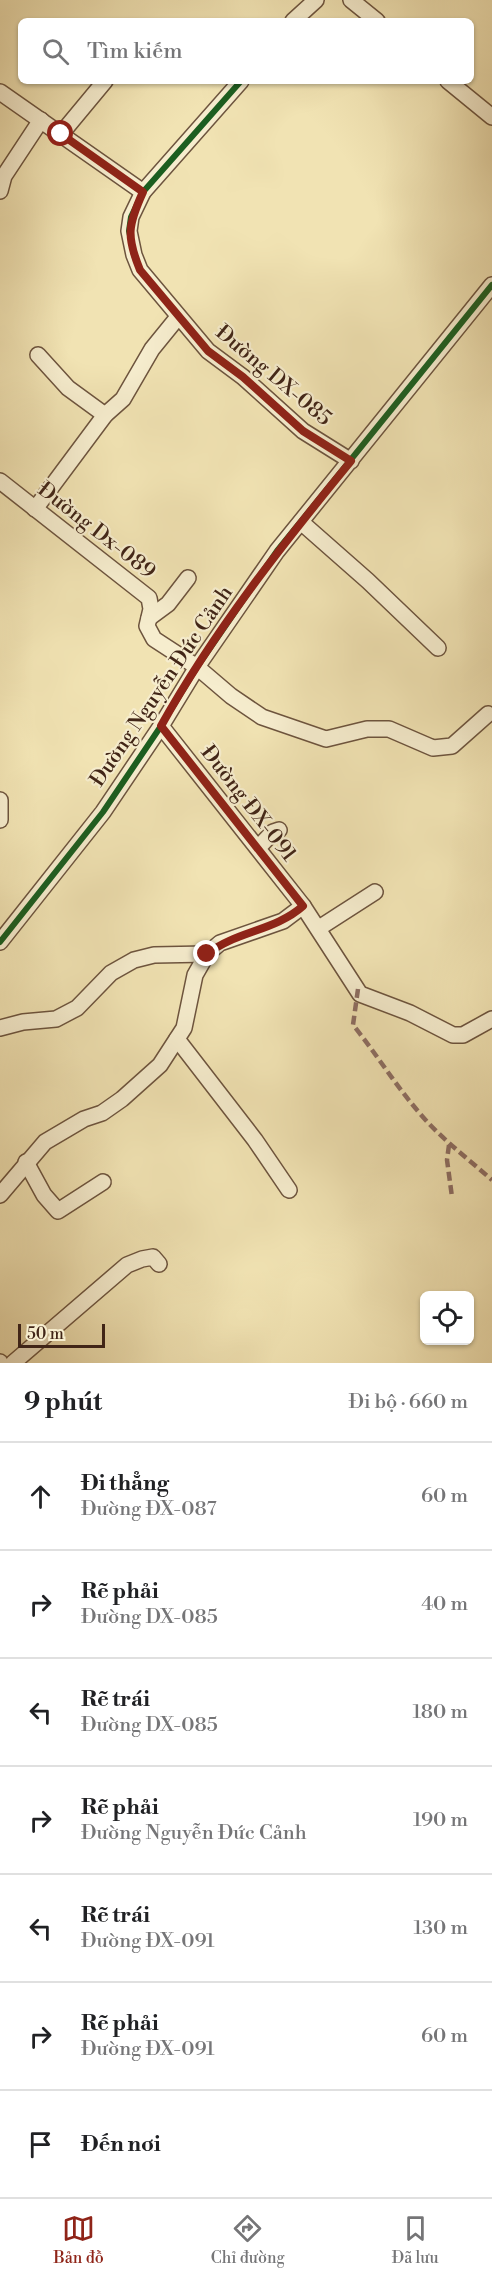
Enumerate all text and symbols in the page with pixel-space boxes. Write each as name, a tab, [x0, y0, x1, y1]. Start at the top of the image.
search box	[18, 18, 474, 84]
icon: search	[39, 35, 72, 68]
text: Tìm kiếm	[87, 38, 183, 65]
route start	[47, 120, 73, 146]
street label: Đường DX-085	[210, 320, 337, 432]
street label: Đường Dx-089	[32, 477, 161, 585]
street label: Đường Nguyễn Đức Cảnh	[85, 581, 239, 792]
street label: Đường ĐX-091	[195, 740, 302, 867]
route end	[193, 940, 219, 966]
map controls	[420, 1291, 474, 1345]
button: locate	[420, 1291, 474, 1345]
scale bar	[18, 1321, 105, 1348]
text: 50 m	[27, 1324, 64, 1344]
text: 9 phút	[24, 1386, 102, 1418]
text: Đi bộ · 660 m	[348, 1390, 468, 1415]
text: Đi thẳng	[81, 1470, 169, 1497]
icon: ahead	[24, 1480, 57, 1513]
text: 60 m	[421, 1484, 468, 1509]
text: Đường ĐX-087	[81, 1497, 217, 1522]
text: Rẽ phải	[81, 1578, 159, 1605]
icon: right	[24, 1588, 57, 1621]
text: 40 m	[421, 1592, 468, 1617]
text: Đường DX-085	[81, 1605, 218, 1630]
text: Rẽ trái	[81, 1686, 150, 1713]
icon: left	[24, 1696, 57, 1729]
text: 180 m	[413, 1700, 468, 1725]
text: Đường DX-085	[81, 1713, 218, 1738]
text: Rẽ phải	[81, 1794, 159, 1821]
icon: right	[24, 1804, 57, 1837]
text: 190 m	[413, 1808, 468, 1833]
text: Đường Nguyễn Đức Cảnh	[81, 1821, 307, 1846]
text: Rẽ trái	[81, 1902, 150, 1929]
icon: left	[24, 1912, 57, 1945]
text: 130 m	[413, 1916, 468, 1941]
text: Đường ĐX-091	[81, 1929, 215, 1954]
text: Rẽ phải	[81, 2010, 159, 2037]
icon: right	[24, 2020, 57, 2053]
text: 60 m	[421, 2024, 468, 2049]
text: Đường ĐX-091	[81, 2037, 215, 2062]
icon: arrive	[24, 2128, 57, 2161]
text: Đến nơi	[81, 2131, 161, 2158]
tab: Bản đồ	[53, 2212, 104, 2268]
tab: Chỉ đường	[211, 2212, 285, 2268]
tab: Đã lưu	[392, 2212, 439, 2268]

